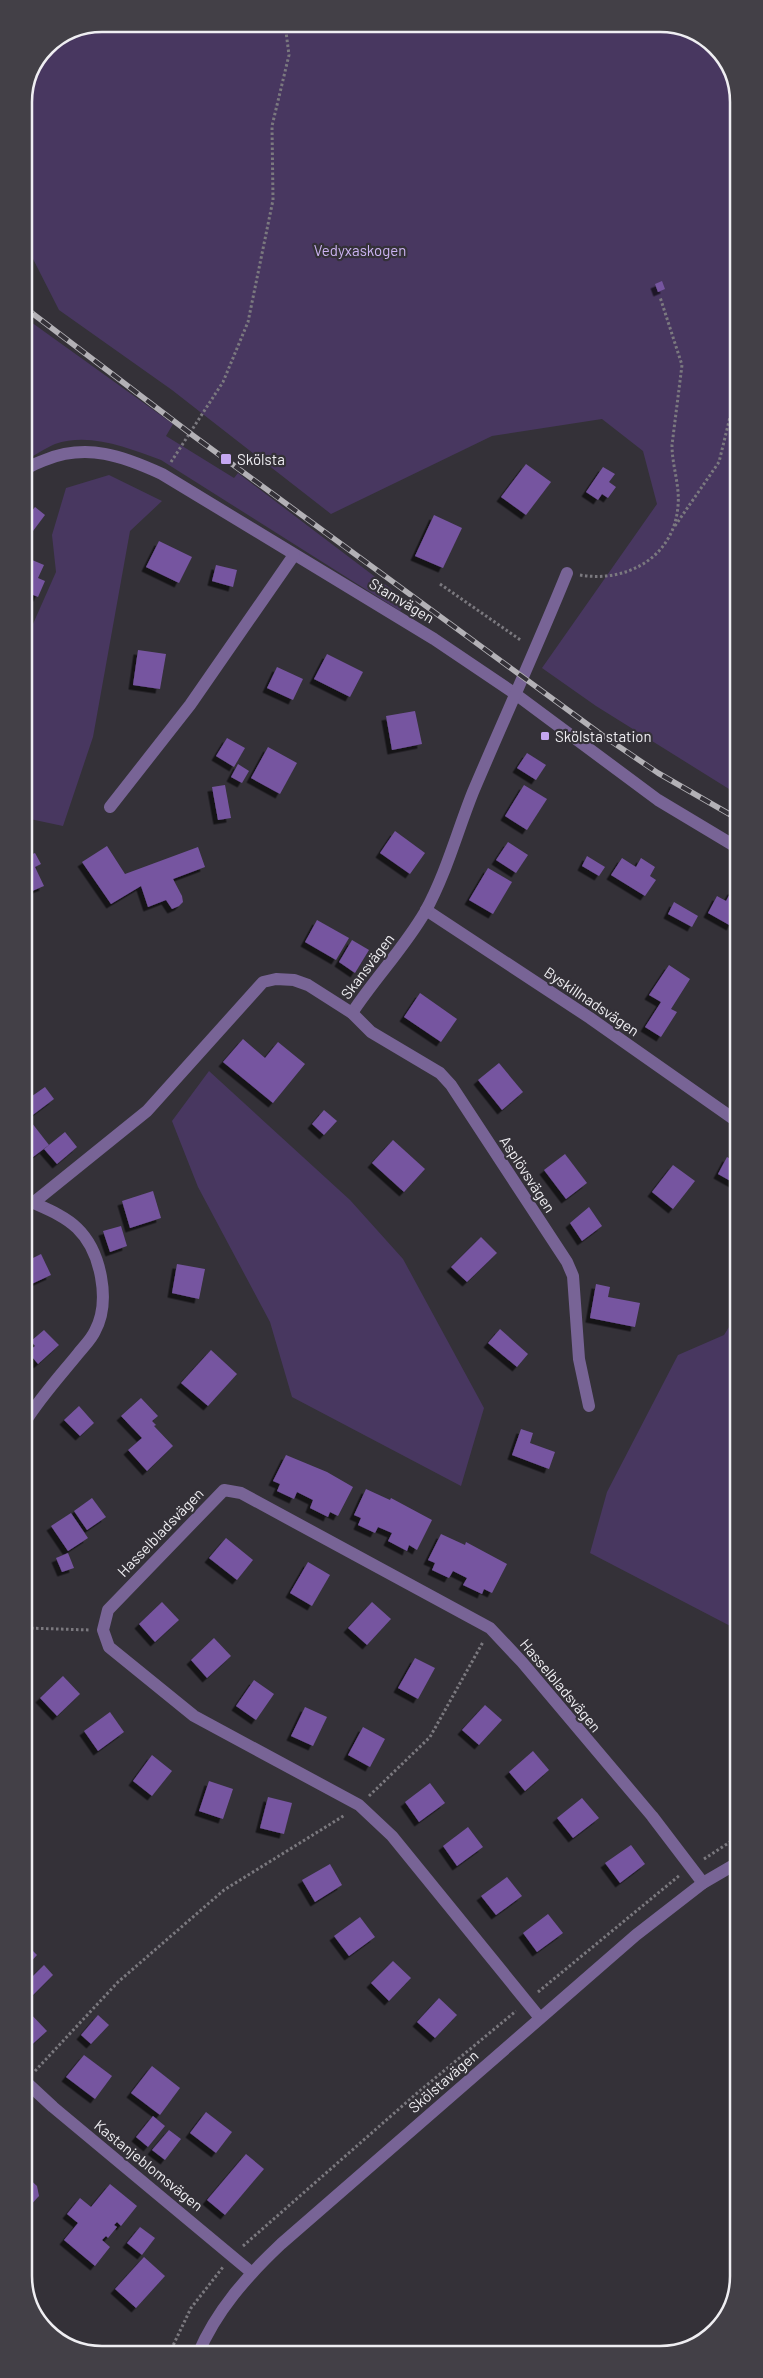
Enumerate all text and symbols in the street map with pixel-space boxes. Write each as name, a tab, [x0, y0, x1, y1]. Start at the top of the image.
park label: Vedyxaskogen	[314, 241, 406, 259]
place label: Skölsta	[237, 450, 285, 468]
marker: Skölsta	[219, 452, 233, 466]
street label: Stamvägen	[366, 574, 438, 626]
place label: Skölsta station	[555, 727, 652, 745]
marker: Skölsta station	[539, 730, 551, 742]
street label: Skansvägen	[337, 930, 397, 1002]
street label: Byskillnadsvägen	[541, 963, 643, 1039]
street label: Asplövsvägen	[497, 1132, 559, 1216]
street label: Hasselbladsvägen	[113, 1484, 207, 1580]
street label: Hasselbladsvägen	[517, 1635, 605, 1735]
street label: Skölstavägen	[404, 2046, 482, 2116]
street label: Kastanjeblomsvägen	[91, 2116, 207, 2214]

